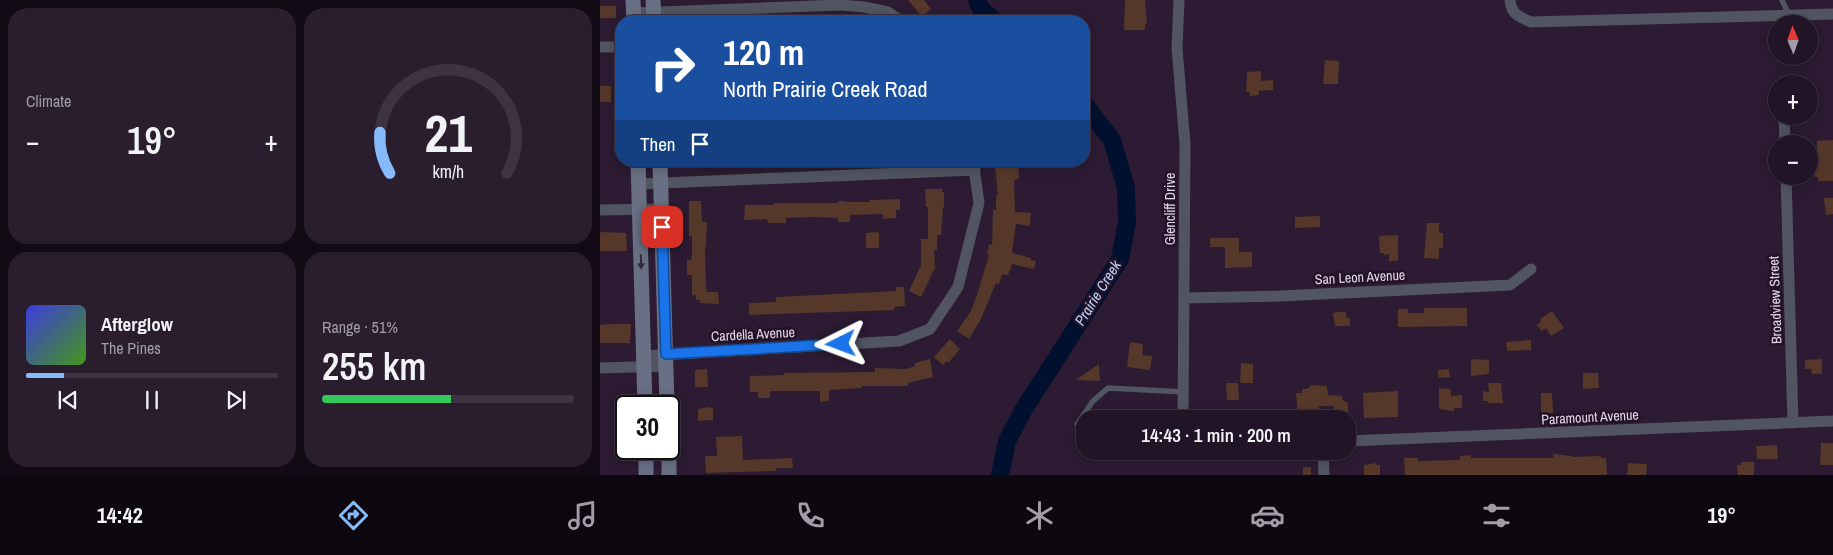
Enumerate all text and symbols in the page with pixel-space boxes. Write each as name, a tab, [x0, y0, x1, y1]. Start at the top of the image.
north arrow	[1768, 15, 1818, 65]
map controls	[1768, 15, 1818, 185]
text: 120 m	[723, 29, 804, 76]
icon: right	[640, 35, 705, 100]
text: North Prairie Creek Road	[723, 74, 928, 104]
button: +	[1768, 75, 1818, 125]
text: Climate	[26, 90, 71, 112]
text: 21	[424, 98, 472, 168]
text: 19°	[127, 115, 177, 166]
text: −	[26, 122, 39, 160]
text: +	[265, 122, 278, 160]
icon: arrive	[686, 130, 714, 158]
text: Then	[640, 131, 676, 157]
button: −	[1768, 135, 1818, 185]
text: km/h	[432, 160, 464, 184]
street label: Glencliff Drive	[1161, 173, 1179, 245]
pin	[641, 206, 683, 248]
icon: arrive	[648, 213, 676, 241]
one-way arrow	[638, 255, 646, 271]
water label: Prairie Creek	[1069, 255, 1126, 329]
street label: Broadview Street	[1764, 256, 1786, 344]
street label: San Leon Avenue	[1314, 266, 1406, 288]
text: Afterglow	[101, 311, 173, 337]
text: Range · 51%	[322, 316, 398, 338]
position arrow	[814, 317, 866, 369]
street label: Cardella Avenue	[711, 323, 795, 345]
text: The Pines	[101, 337, 161, 359]
text: 255 km	[322, 341, 426, 392]
icon: previous	[54, 386, 82, 414]
icon: pause	[138, 386, 166, 414]
icon: next	[222, 386, 250, 414]
speed limit sign: 30	[615, 395, 680, 460]
street label: Paramount Avenue	[1541, 405, 1639, 429]
text: 14:43 · 1 min · 200 m	[1141, 422, 1291, 448]
icon: directions	[336, 498, 371, 533]
icon: music	[565, 498, 600, 533]
icon: phone	[793, 498, 828, 533]
icon: climate	[1022, 498, 1057, 533]
icon: car	[1250, 498, 1285, 533]
icon: filters	[1479, 498, 1514, 533]
text: 14:42	[97, 500, 143, 530]
text: 19°	[1707, 500, 1736, 530]

